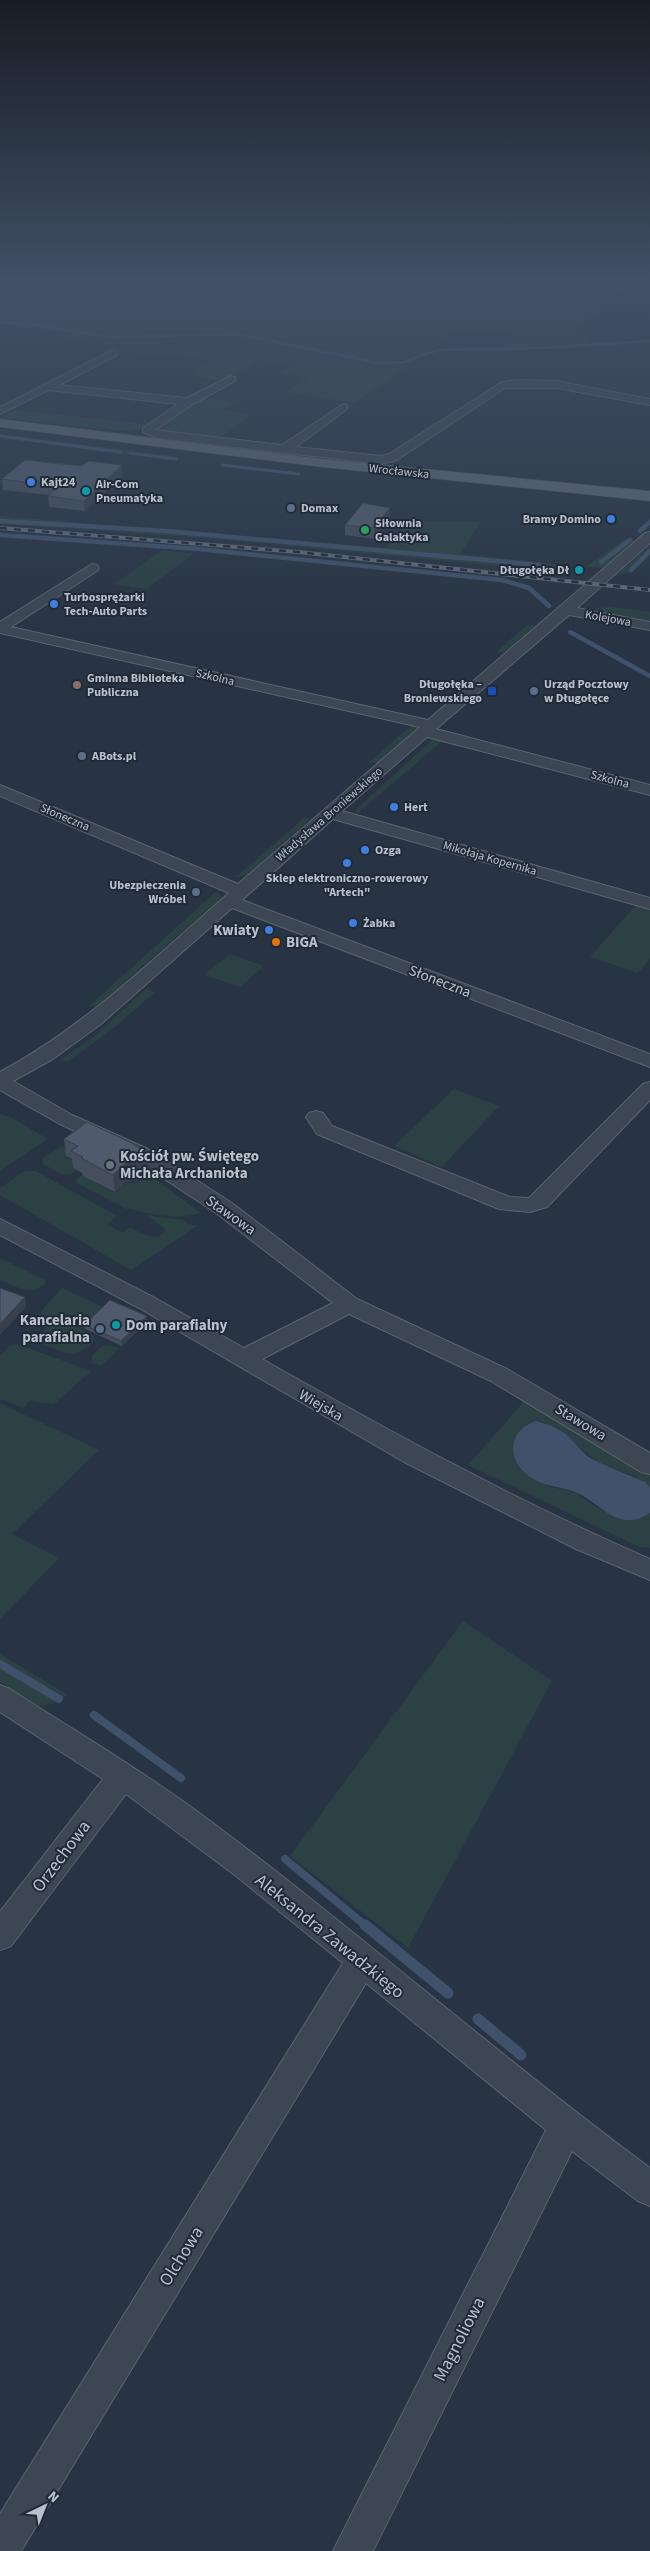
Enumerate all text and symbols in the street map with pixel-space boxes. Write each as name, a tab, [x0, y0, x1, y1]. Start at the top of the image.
street label: Wrocławska	[368, 460, 430, 483]
place label: Kajt24	[41, 474, 76, 491]
marker: Kajt24	[25, 476, 37, 488]
place label: Air-Com Pneumatyka	[95, 476, 163, 507]
marker: Air-Com Pneumatyka	[80, 485, 92, 497]
place label: Domax	[301, 500, 338, 517]
marker: Domax	[285, 502, 297, 514]
place label: Bramy Domino	[523, 511, 601, 528]
marker: Bramy Domino	[605, 513, 617, 525]
place label: Siłownia Galaktyka	[375, 515, 429, 546]
marker: Siłownia Galaktyka	[359, 524, 371, 536]
place label: Długołęka Dł	[500, 562, 570, 579]
marker: Długołęka Dł	[573, 564, 585, 576]
place label: Turbosprężarki Tech-Auto Parts	[64, 589, 147, 620]
marker: Turbosprężarki Tech-Auto Parts	[48, 598, 60, 610]
street label: Kolejowa	[584, 606, 632, 631]
street label: Szkolna	[194, 665, 236, 690]
place label: Gminna Biblioteka Publiczna	[87, 670, 185, 701]
place label: Długołęka – Broniewskiego	[404, 676, 482, 707]
place label: Urząd Pocztowy w Długołęce	[544, 676, 630, 707]
marker: Gminna Biblioteka Publiczna	[71, 679, 83, 691]
marker: Długołęka – Broniewskiego	[486, 685, 498, 697]
marker: Urząd Pocztowy w Długołęce	[528, 685, 540, 697]
place label: ABots.pl	[91, 748, 137, 765]
marker: ABots.pl	[76, 750, 88, 762]
street label: Władysława Broniewskiego	[272, 763, 387, 866]
street label: Szkolna	[589, 766, 631, 793]
street label: Słoneczna	[37, 799, 92, 835]
place label: Hert	[404, 799, 428, 816]
marker: Hert	[388, 801, 400, 813]
street label: Mikołaja Kopernika	[441, 837, 539, 880]
place label: Ozga	[375, 842, 401, 859]
marker: Ozga	[359, 844, 371, 856]
marker: Sklep elektroniczno-rowerowy "Artech"	[341, 857, 353, 869]
place label: Sklep elektroniczno-rowerowy "Artech"	[266, 870, 429, 901]
place label: Ubezpieczenia Wróbel	[109, 877, 187, 908]
marker: Ubezpieczenia Wróbel	[190, 886, 202, 898]
place label: Żabka	[363, 915, 395, 932]
marker: Żabka	[347, 917, 359, 929]
place label: Kwiaty	[213, 920, 259, 941]
marker: Kwiaty	[263, 924, 275, 936]
place label: BIGA	[286, 932, 318, 953]
marker: BIGA	[270, 936, 282, 948]
street label: Słoneczna	[406, 960, 474, 1003]
place label: Kościół pw. Świętego Michała Archanioła	[120, 1146, 259, 1184]
marker: Kościół pw. Świętego Michała Archanioła	[104, 1159, 116, 1171]
street label: Stawowa	[201, 1190, 260, 1240]
place label: Kancelaria parafialna	[20, 1310, 90, 1348]
place label: Dom parafialny	[126, 1315, 228, 1336]
marker: Dom parafialny	[110, 1319, 122, 1331]
marker: Kancelaria parafialna	[94, 1323, 106, 1335]
street label: Wiejska	[295, 1384, 347, 1426]
street label: Stawowa	[551, 1399, 611, 1446]
street label: Orzechowa	[26, 1815, 97, 1897]
street label: Aleksandra Zawadzkiego	[250, 1868, 410, 2005]
street label: Olchowa	[153, 2222, 210, 2291]
street label: Magnoliowa	[428, 2293, 491, 2386]
north arrow	[20, 2481, 70, 2531]
text: N	[43, 2487, 63, 2508]

